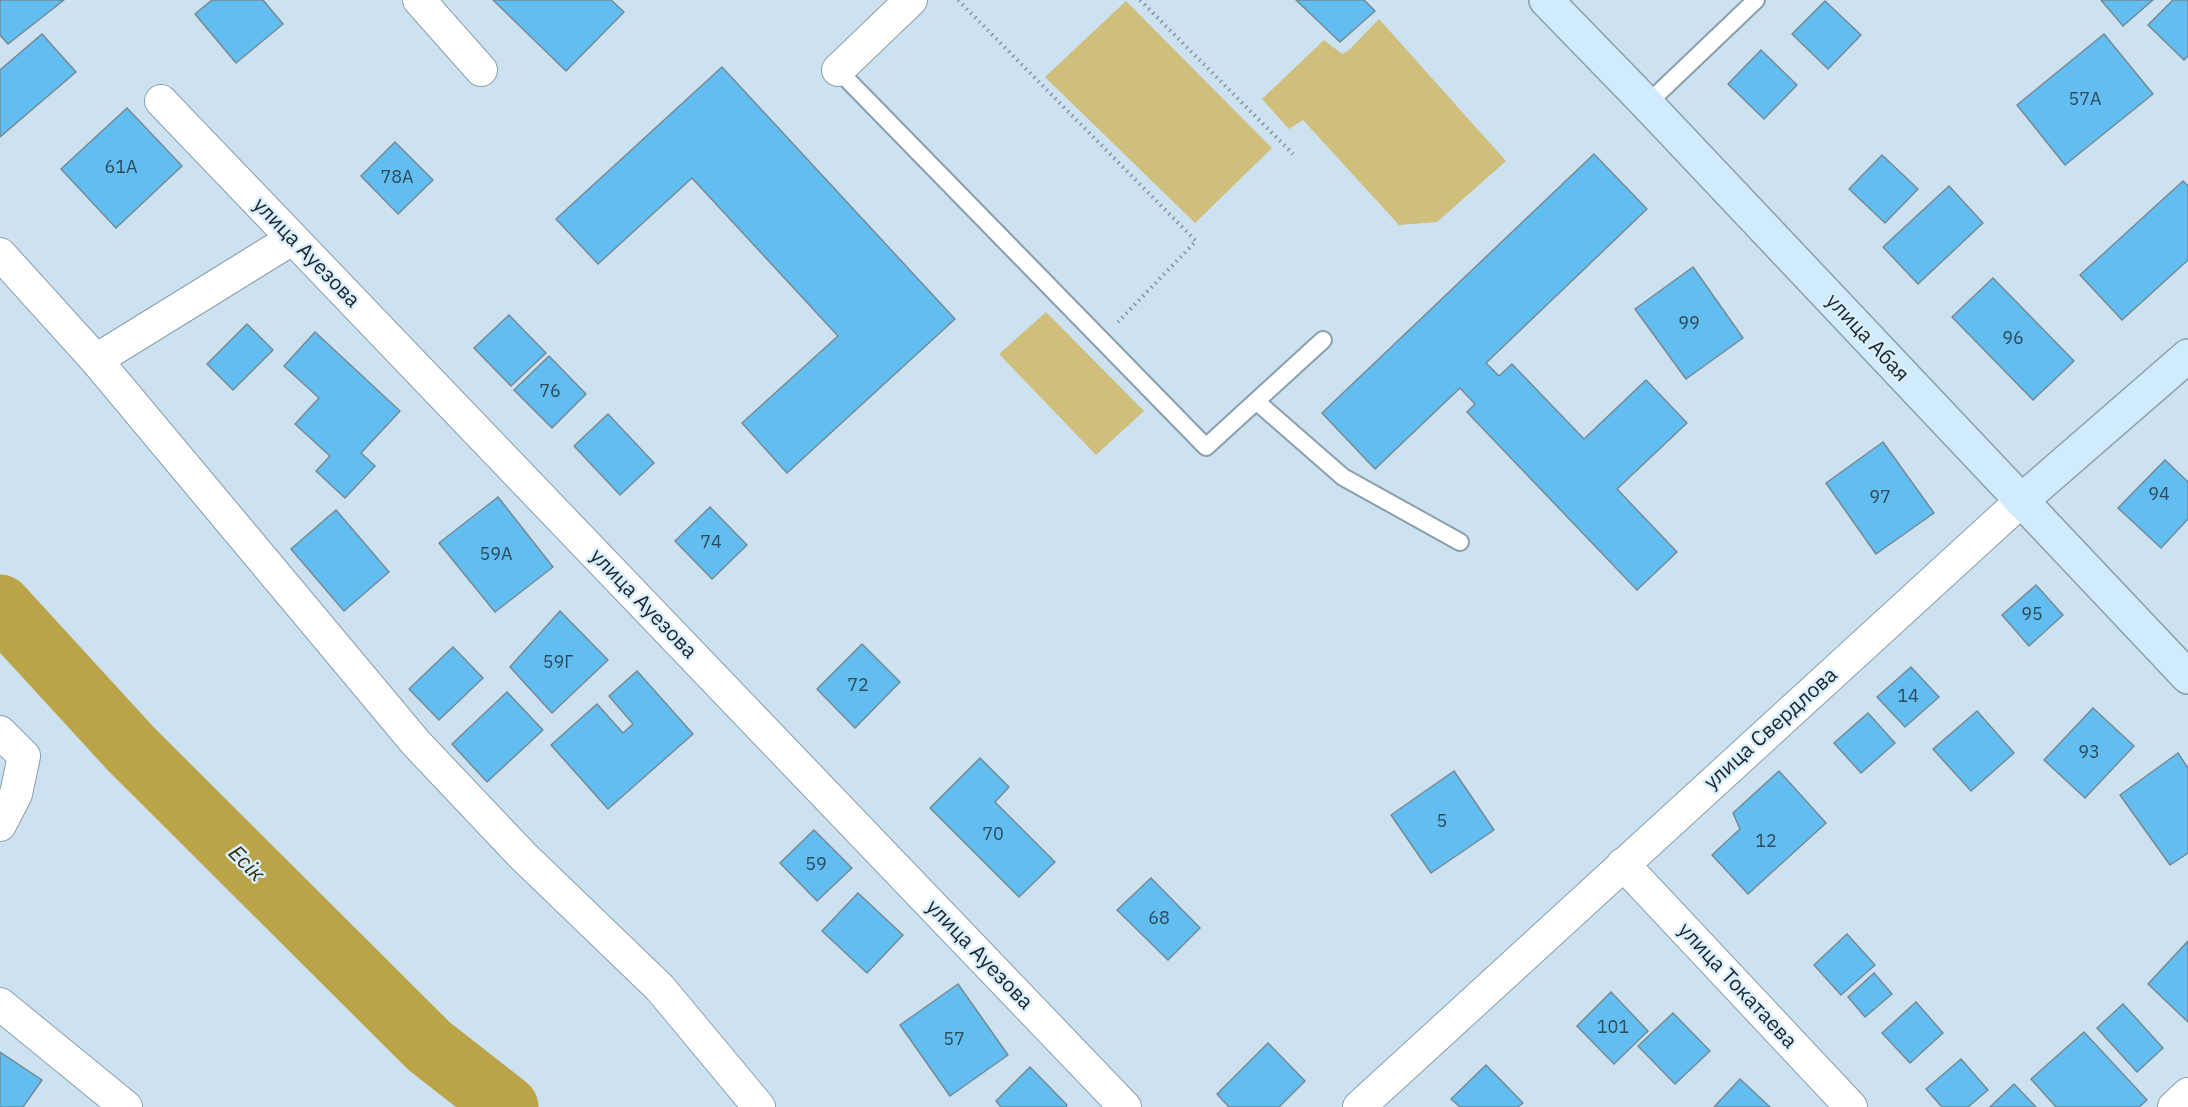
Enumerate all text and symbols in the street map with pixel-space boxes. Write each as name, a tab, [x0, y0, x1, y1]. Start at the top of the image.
house number: 57А	[2068, 89, 2102, 111]
house number: 61А	[104, 157, 138, 179]
house number: 78А	[380, 167, 414, 189]
street label: улица Ауезова	[247, 193, 365, 313]
street label: улица Абая	[1820, 289, 1914, 387]
house number: 99	[1678, 313, 1700, 335]
house number: 96	[2002, 328, 2024, 350]
house number: 76	[539, 381, 561, 403]
house number: 94	[2148, 484, 2170, 506]
house number: 97	[1869, 487, 1891, 509]
house number: 74	[700, 532, 722, 554]
house number: 59А	[479, 544, 513, 566]
street label: улица Ауезова	[584, 544, 702, 664]
house number: 95	[2021, 604, 2043, 626]
house number: 59Г	[543, 652, 573, 674]
street label: улица Свердлова	[1699, 663, 1843, 795]
house number: 72	[847, 675, 869, 697]
house number: 14	[1897, 686, 1919, 708]
house number: 93	[2078, 742, 2100, 764]
house number: 5	[1437, 811, 1447, 833]
house number: 70	[982, 824, 1004, 846]
house number: 12	[1755, 831, 1777, 853]
water label: Есік	[222, 840, 270, 888]
house number: 59	[805, 854, 827, 876]
street label: улица Ауезова	[920, 895, 1038, 1015]
house number: 68	[1148, 908, 1170, 930]
street label: улица Токатаева	[1672, 918, 1802, 1054]
house number: 101	[1597, 1017, 1629, 1039]
house number: 57	[943, 1029, 965, 1051]

